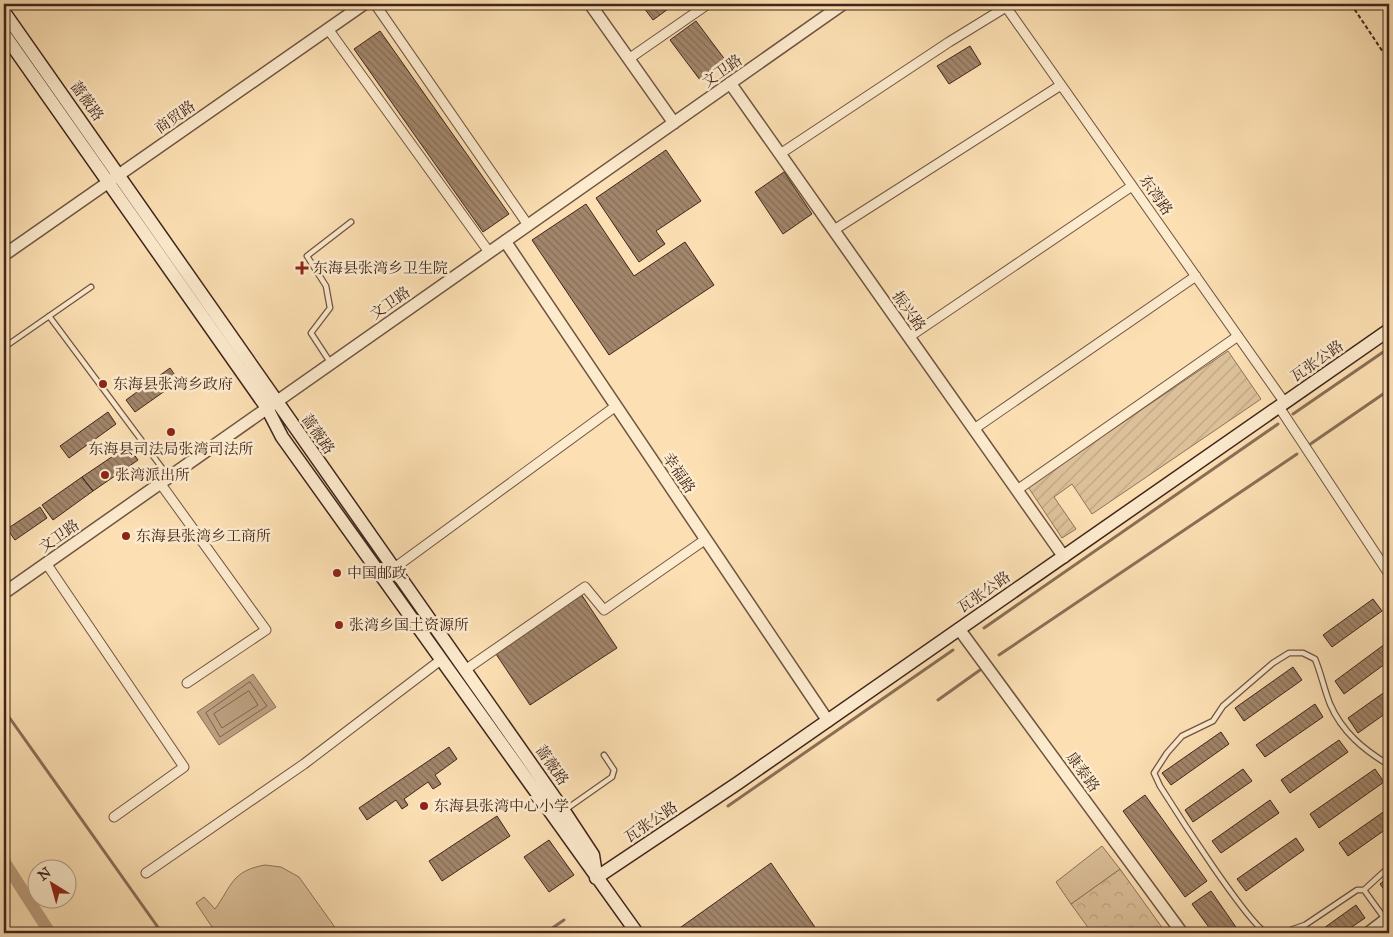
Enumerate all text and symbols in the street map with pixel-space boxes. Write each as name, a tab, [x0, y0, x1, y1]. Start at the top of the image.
street label: 文卫路	[698, 51, 746, 91]
street label: 蔷薇路	[66, 78, 108, 124]
street label: 商贸路	[151, 97, 199, 137]
street label: 东湾路	[1136, 171, 1176, 219]
place label: 东海县张湾乡卫生院	[313, 259, 448, 277]
marker: 东海县张湾乡卫生院	[295, 261, 309, 275]
street label: 文卫路	[366, 283, 414, 323]
street label: 振兴路	[889, 287, 929, 335]
street label: 瓦张公路	[1287, 336, 1347, 386]
place label: 东海县张湾乡政府	[113, 375, 233, 393]
marker: 东海县张湾乡政府	[97, 378, 109, 390]
street label: 蔷薇路	[298, 410, 338, 458]
marker: 东海县司法局张湾司法所	[165, 426, 177, 438]
place label: 东海县司法局张湾司法所	[88, 440, 254, 458]
street label: 幸福路	[659, 449, 699, 497]
place label: 张湾派出所	[115, 466, 190, 484]
marker: 张湾派出所	[99, 469, 111, 481]
street label: 文卫路	[35, 516, 83, 556]
place label: 东海县张湾乡工商所	[136, 527, 271, 545]
marker: 东海县张湾乡工商所	[120, 530, 132, 542]
place label: 中国邮政	[347, 564, 407, 582]
marker: 中国邮政	[331, 567, 343, 579]
street label: 瓦张公路	[954, 567, 1014, 617]
place label: 张湾乡国土资源所	[349, 616, 469, 634]
marker: 张湾乡国土资源所	[333, 619, 345, 631]
street label: 蔷薇路	[532, 741, 572, 789]
street label: 康泰路	[1062, 749, 1104, 795]
place label: 东海县张湾中心小学	[434, 797, 569, 815]
street label: 瓦张公路	[621, 798, 681, 846]
marker: 东海县张湾中心小学	[418, 800, 430, 812]
north arrow	[28, 860, 78, 910]
text: N	[35, 864, 54, 884]

